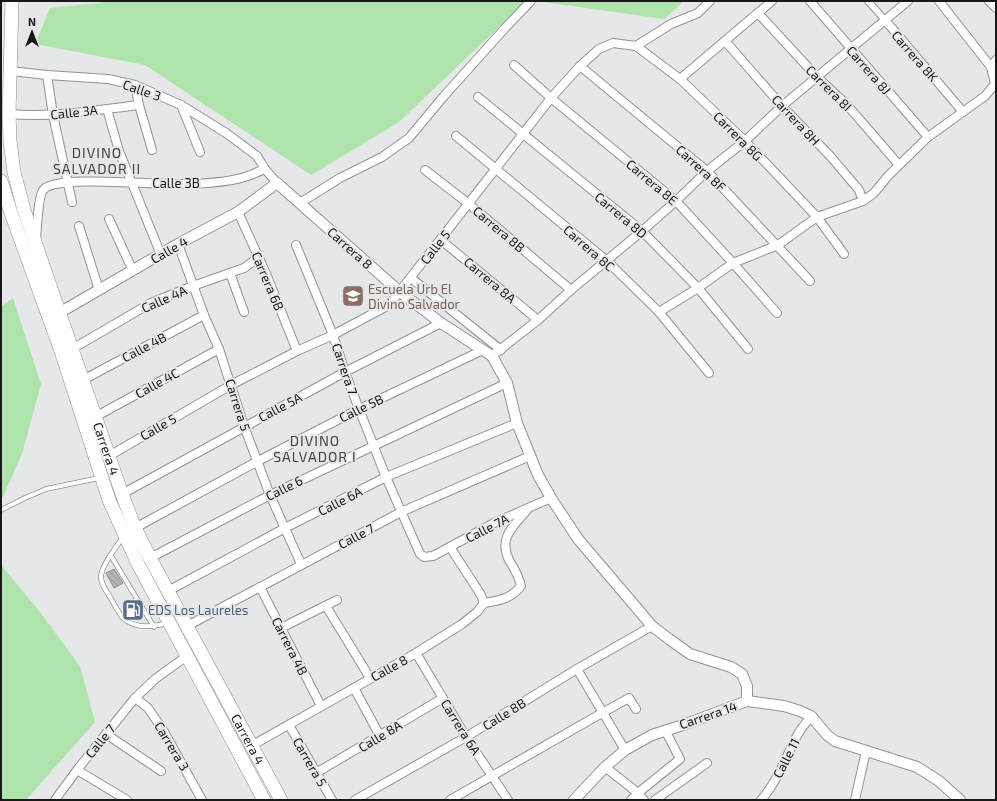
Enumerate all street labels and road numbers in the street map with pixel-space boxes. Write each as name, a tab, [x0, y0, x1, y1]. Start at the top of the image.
street label: Carrera 8K	[888, 27, 942, 85]
street label: Carrera 8J	[843, 42, 895, 98]
street label: Carrera 8I	[803, 62, 855, 114]
street label: Calle 3	[121, 76, 163, 104]
street label: Carrera 8H	[768, 91, 824, 149]
street label: Calle 3A	[50, 102, 98, 122]
street label: Carrera 8G	[710, 108, 766, 164]
street label: Carrera 8F	[673, 141, 729, 195]
street label: Carrera 8E	[623, 156, 681, 208]
street label: Calle 3B	[152, 175, 200, 191]
street label: Carrera 8D	[592, 188, 650, 242]
street label: Carrera 8B	[470, 203, 528, 255]
street label: Carrera 8C	[560, 222, 618, 274]
street label: Carrera 8	[324, 224, 376, 272]
street label: Calle 5	[417, 227, 453, 267]
street label: Calle 4	[148, 233, 190, 267]
street label: Carrera 6B	[248, 249, 288, 313]
street label: Carrera 8A	[461, 254, 519, 306]
street label: Calle 4A	[139, 282, 189, 316]
street label: Calle 4B	[119, 329, 169, 365]
street label: Carrera 7	[329, 341, 361, 397]
street label: Calle 4C	[132, 364, 182, 402]
street label: Carrera 5	[222, 377, 254, 433]
street label: Calle 5A	[255, 389, 305, 425]
street label: Calle 5B	[336, 390, 386, 426]
street label: Calle 5	[137, 410, 179, 444]
street label: Carrera 4	[90, 420, 123, 477]
street label: Calle 6	[263, 472, 305, 504]
street label: Calle 6A	[315, 483, 365, 519]
street label: Calle 7A	[463, 510, 511, 546]
street label: Calle 7	[335, 520, 377, 552]
street label: Carrera 4B	[269, 614, 311, 678]
street label: Calle 8	[368, 651, 410, 685]
street label: Calle 8B	[479, 694, 529, 734]
street label: Carrera 6A	[438, 696, 484, 758]
street label: Carrera 14	[677, 698, 739, 732]
street label: Carrera 4	[228, 711, 268, 767]
street label: Calle 8A	[355, 717, 405, 755]
street label: Carrera 3	[151, 719, 193, 773]
street label: Calle 7	[82, 721, 119, 761]
street label: Carrera 5	[290, 735, 330, 789]
street label: Calle 11	[769, 735, 803, 781]

